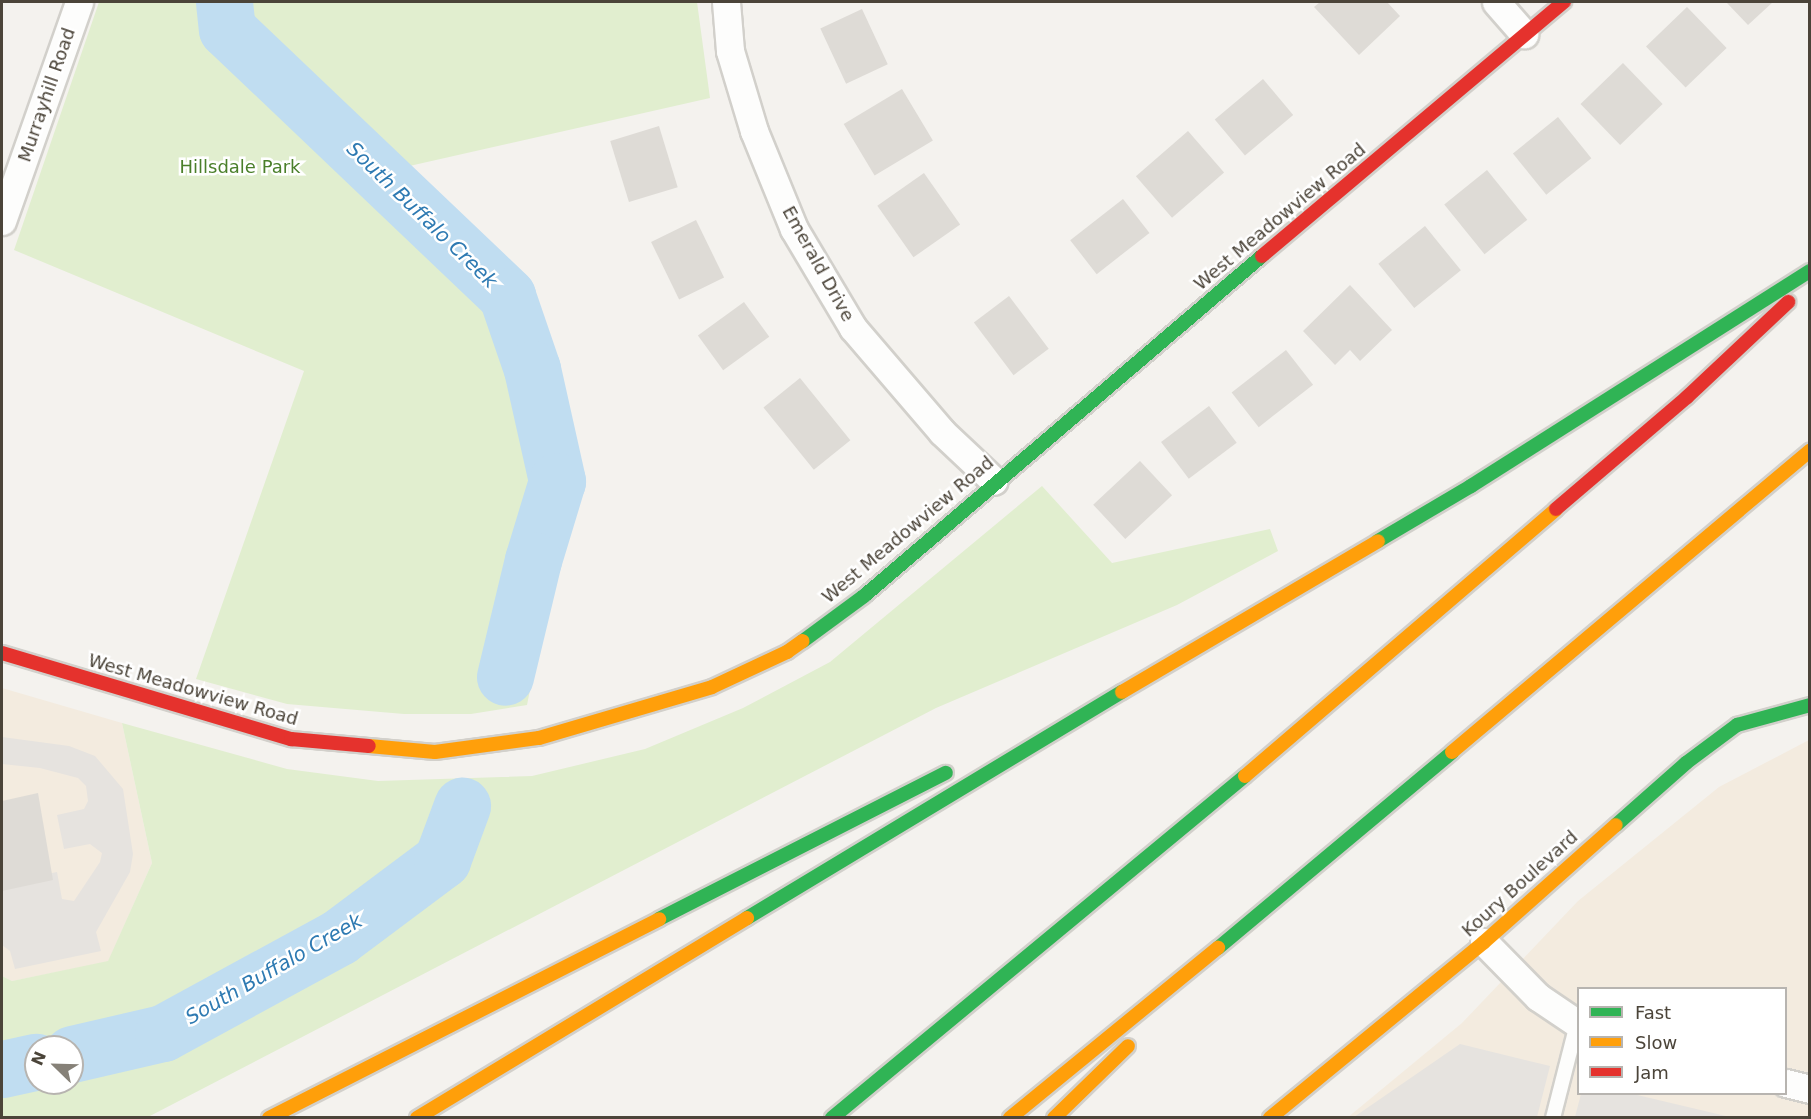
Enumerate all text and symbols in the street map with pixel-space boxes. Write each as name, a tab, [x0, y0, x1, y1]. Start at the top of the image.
street label: Murrayhill Road	[14, 25, 80, 165]
water label: South Buffalo Creek	[342, 137, 502, 293]
street label: West Meadowview Road	[1190, 139, 1370, 295]
park label: Hillsdale Park	[179, 156, 301, 178]
street label: Emerald Drive	[777, 203, 859, 325]
street label: West Meadowview Road	[818, 452, 998, 608]
street label: West Meadowview Road	[86, 650, 300, 730]
street label: Koury Boulevard	[1458, 826, 1582, 942]
water label: South Buffalo Creek	[181, 909, 367, 1029]
legend	[1577, 987, 1787, 1095]
text: Fast	[1635, 1002, 1671, 1023]
text: Slow	[1635, 1032, 1677, 1053]
north arrow	[24, 1035, 84, 1095]
text: N	[27, 1049, 50, 1068]
text: Jam	[1635, 1062, 1669, 1083]

